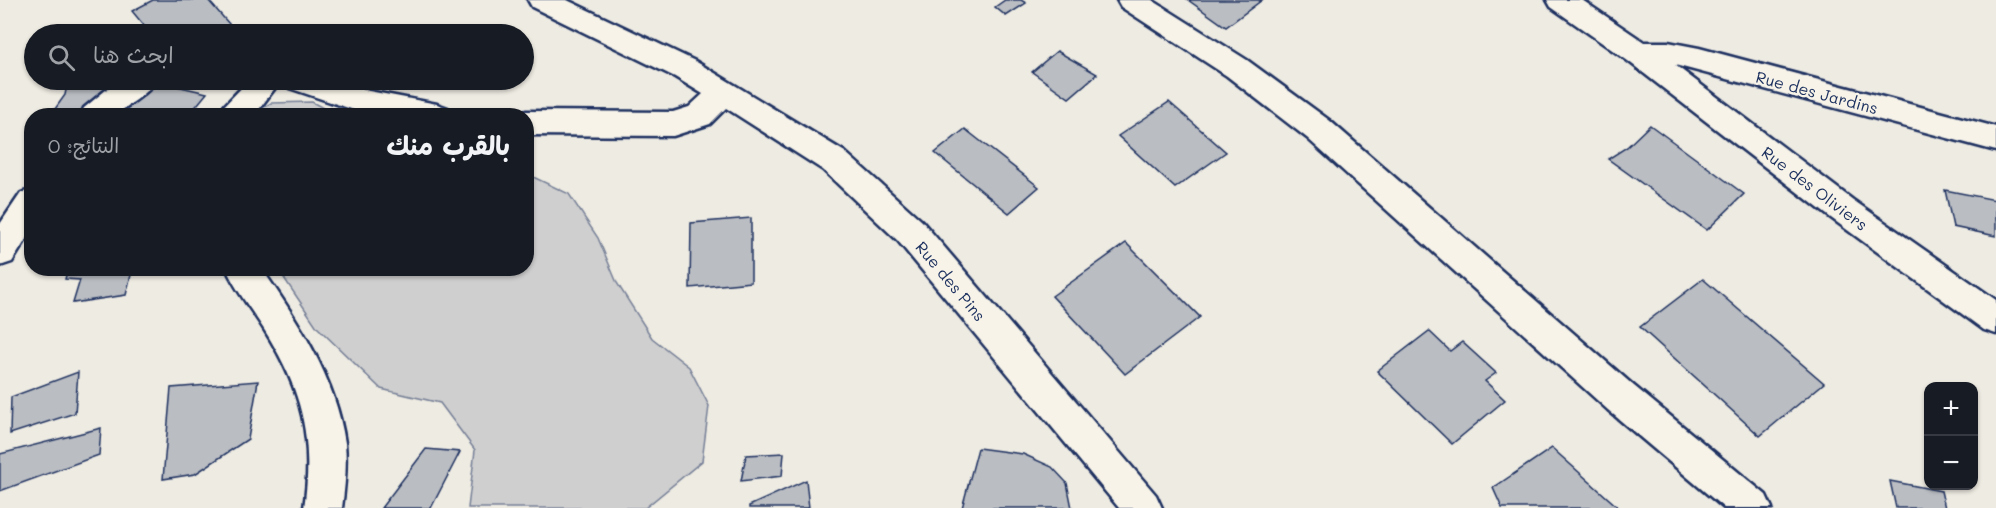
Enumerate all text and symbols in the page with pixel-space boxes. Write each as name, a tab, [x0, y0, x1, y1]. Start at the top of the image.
search box	[24, 24, 534, 90]
text: ابحث هنا	[93, 40, 174, 69]
icon: search	[45, 41, 78, 74]
street label: Rue des Jardins	[1754, 66, 1880, 118]
text: بالقرب منك	[387, 128, 510, 162]
text: النتائج: 0	[48, 132, 119, 158]
street label: Rue des Oliviers	[1758, 141, 1872, 235]
street label: Rue des Pins	[911, 237, 991, 325]
map controls	[1924, 382, 1978, 490]
button: +	[1924, 382, 1978, 436]
button: −	[1924, 436, 1978, 490]

